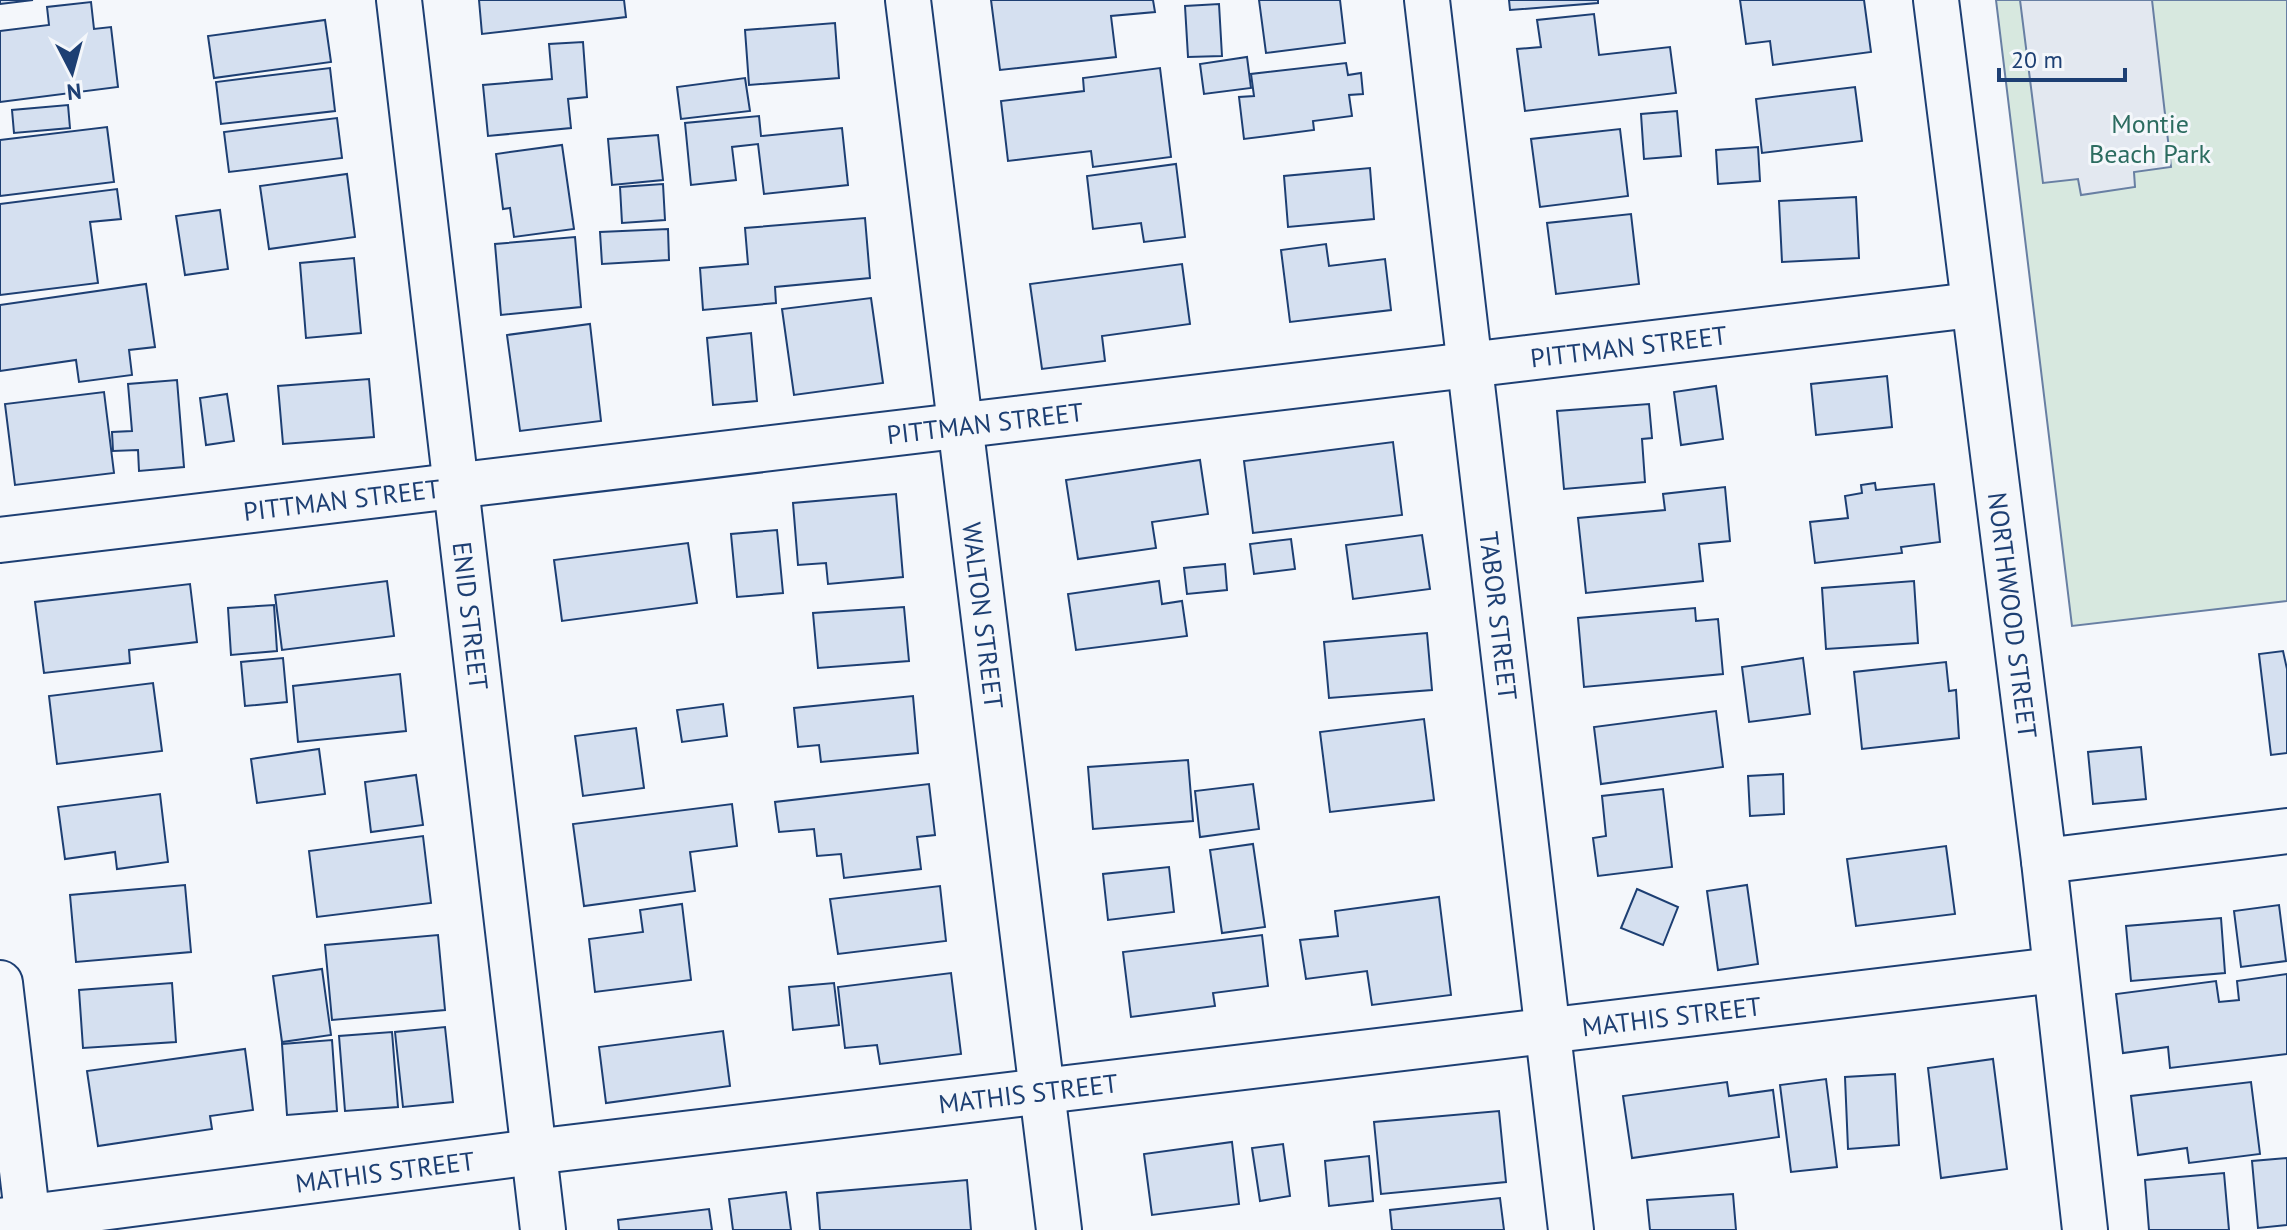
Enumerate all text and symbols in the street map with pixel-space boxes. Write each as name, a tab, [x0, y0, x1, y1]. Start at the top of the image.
north arrow	[32, 32, 112, 112]
scale bar	[1999, 32, 2125, 82]
text: 20 m	[2011, 44, 2063, 75]
text: N	[65, 77, 83, 107]
park label: Montie Beach Park	[2089, 107, 2212, 170]
street label: PITTMAN STREET	[1528, 318, 1729, 374]
street label: PITTMAN STREET	[885, 395, 1085, 451]
street label: PITTMAN STREET	[241, 471, 442, 527]
street label: NORTHWOOD STREET	[1981, 490, 2045, 740]
street label: WALTON STREET	[956, 520, 1011, 711]
street label: TABOR STREET	[1473, 530, 1525, 702]
street label: ENID STREET	[446, 540, 496, 692]
street label: MATHIS STREET	[1580, 989, 1763, 1043]
street label: MATHIS STREET	[937, 1066, 1120, 1120]
street label: MATHIS STREET	[293, 1143, 476, 1199]

